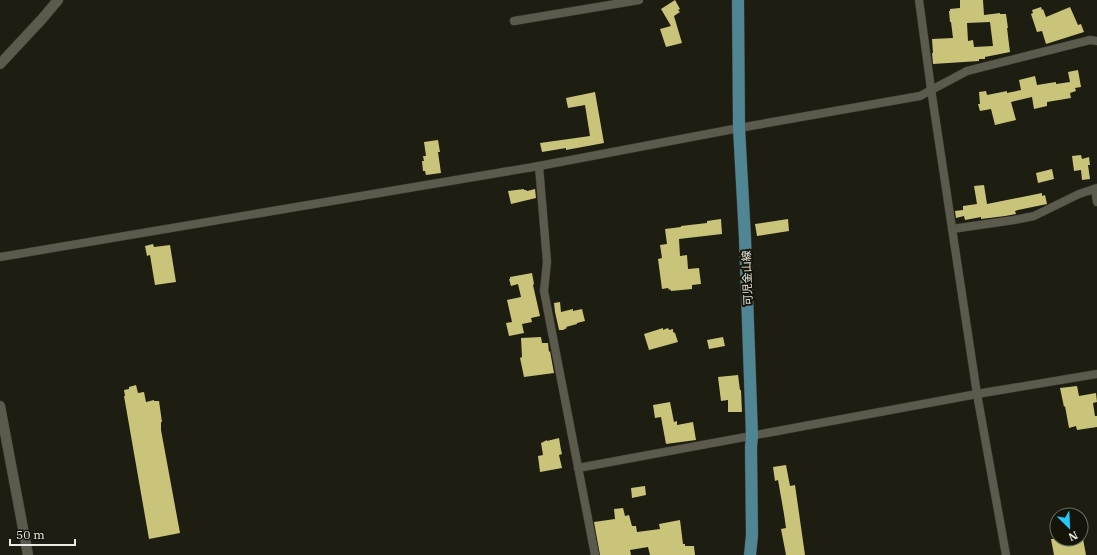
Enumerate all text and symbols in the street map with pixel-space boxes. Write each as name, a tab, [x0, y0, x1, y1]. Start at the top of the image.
street label: 可児金山線	[739, 250, 755, 306]
north arrow	[1049, 507, 1089, 547]
scale bar	[10, 521, 75, 547]
text: 50 m	[16, 527, 45, 542]
text: N	[1066, 528, 1080, 544]

